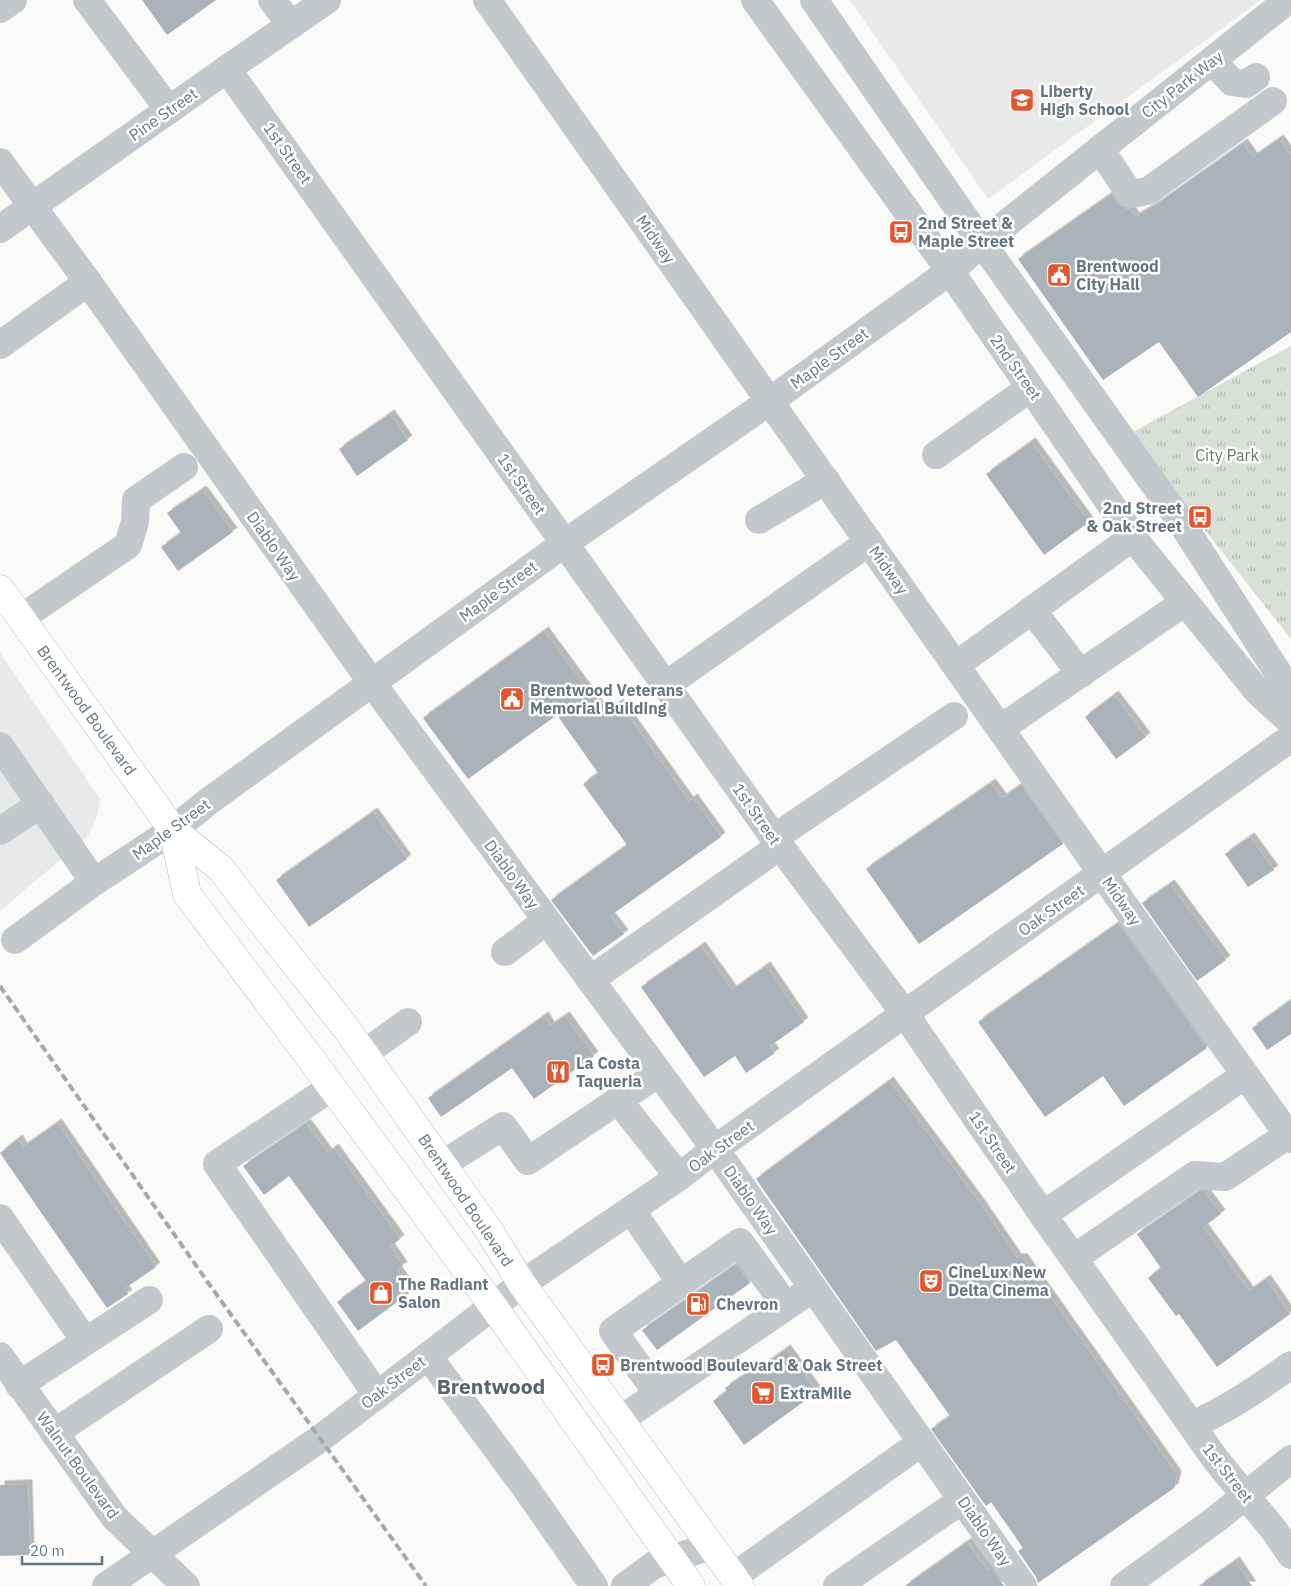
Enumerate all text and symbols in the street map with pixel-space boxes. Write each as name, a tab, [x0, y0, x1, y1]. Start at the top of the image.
street label: City Park Way	[1137, 46, 1227, 122]
place label: Liberty High School	[1040, 81, 1129, 119]
street label: Pine Street	[125, 83, 201, 145]
school or university icon: Liberty High School	[1009, 87, 1035, 113]
street label: 1st Street	[260, 118, 316, 188]
street label: Midway	[632, 211, 680, 267]
place label: 2nd Street & Maple Street	[918, 213, 1014, 251]
bus stop icon: 2nd Street & Maple Street	[888, 219, 914, 245]
place label: Brentwood City Hall	[1076, 256, 1159, 294]
public building icon: Brentwood City Hall	[1046, 262, 1072, 288]
street label: Maple Street	[786, 323, 872, 393]
street label: 2nd Street	[986, 330, 1046, 404]
park label: City Park	[1195, 445, 1259, 465]
street label: 1st Street	[494, 449, 550, 519]
place label: 2nd Street & Oak Street	[1087, 498, 1182, 536]
bus stop icon: 2nd Street & Oak Street	[1187, 504, 1213, 530]
street label: Diablo Way	[243, 507, 305, 585]
street label: Midway	[865, 542, 913, 598]
street label: Maple Street	[455, 556, 541, 626]
street label: Brentwood Boulevard	[33, 641, 141, 779]
place label: Brentwood Veterans Memorial Building	[530, 680, 683, 718]
public building icon: Brentwood Veterans Memorial Building	[499, 686, 525, 712]
street label: 1st Street	[729, 779, 785, 849]
street label: Maple Street	[128, 794, 214, 864]
street label: Diablo Way	[480, 836, 544, 912]
street label: Midway	[1098, 873, 1146, 929]
street label: Oak Street	[1014, 880, 1088, 940]
place label: La Costa Taqueria	[576, 1053, 642, 1091]
restaurant icon: La Costa Taqueria	[545, 1059, 571, 1085]
street label: 1st Street	[965, 1107, 1021, 1177]
street label: Oak Street	[684, 1116, 758, 1176]
street label: Brentwood Boulevard	[414, 1130, 518, 1270]
street label: Diablo Way	[720, 1161, 782, 1239]
place label: CineLux New Delta Cinema	[948, 1262, 1049, 1300]
theatre icon: CineLux New Delta Cinema	[918, 1268, 944, 1294]
place label: The Radiant Salon	[398, 1274, 488, 1312]
shop icon: The Radiant Salon	[368, 1280, 394, 1306]
fuel station icon: Chevron	[685, 1291, 711, 1317]
place label: Chevron	[716, 1294, 778, 1314]
street label: Oak Street	[357, 1351, 429, 1413]
bus stop icon: Brentwood Boulevard & Oak Street	[590, 1352, 616, 1378]
place label: Brentwood Boulevard & Oak Street	[620, 1355, 882, 1375]
district label: Brentwood	[437, 1372, 545, 1400]
supermarket icon: ExtraMile	[750, 1380, 776, 1406]
place label: ExtraMile	[780, 1383, 852, 1403]
street label: Walnut Boulevard	[32, 1408, 124, 1522]
street label: 1st Street	[1198, 1439, 1258, 1507]
street label: Diablo Way	[954, 1492, 1016, 1570]
scale bar	[22, 1534, 102, 1566]
text: 20 m	[30, 1541, 65, 1560]

